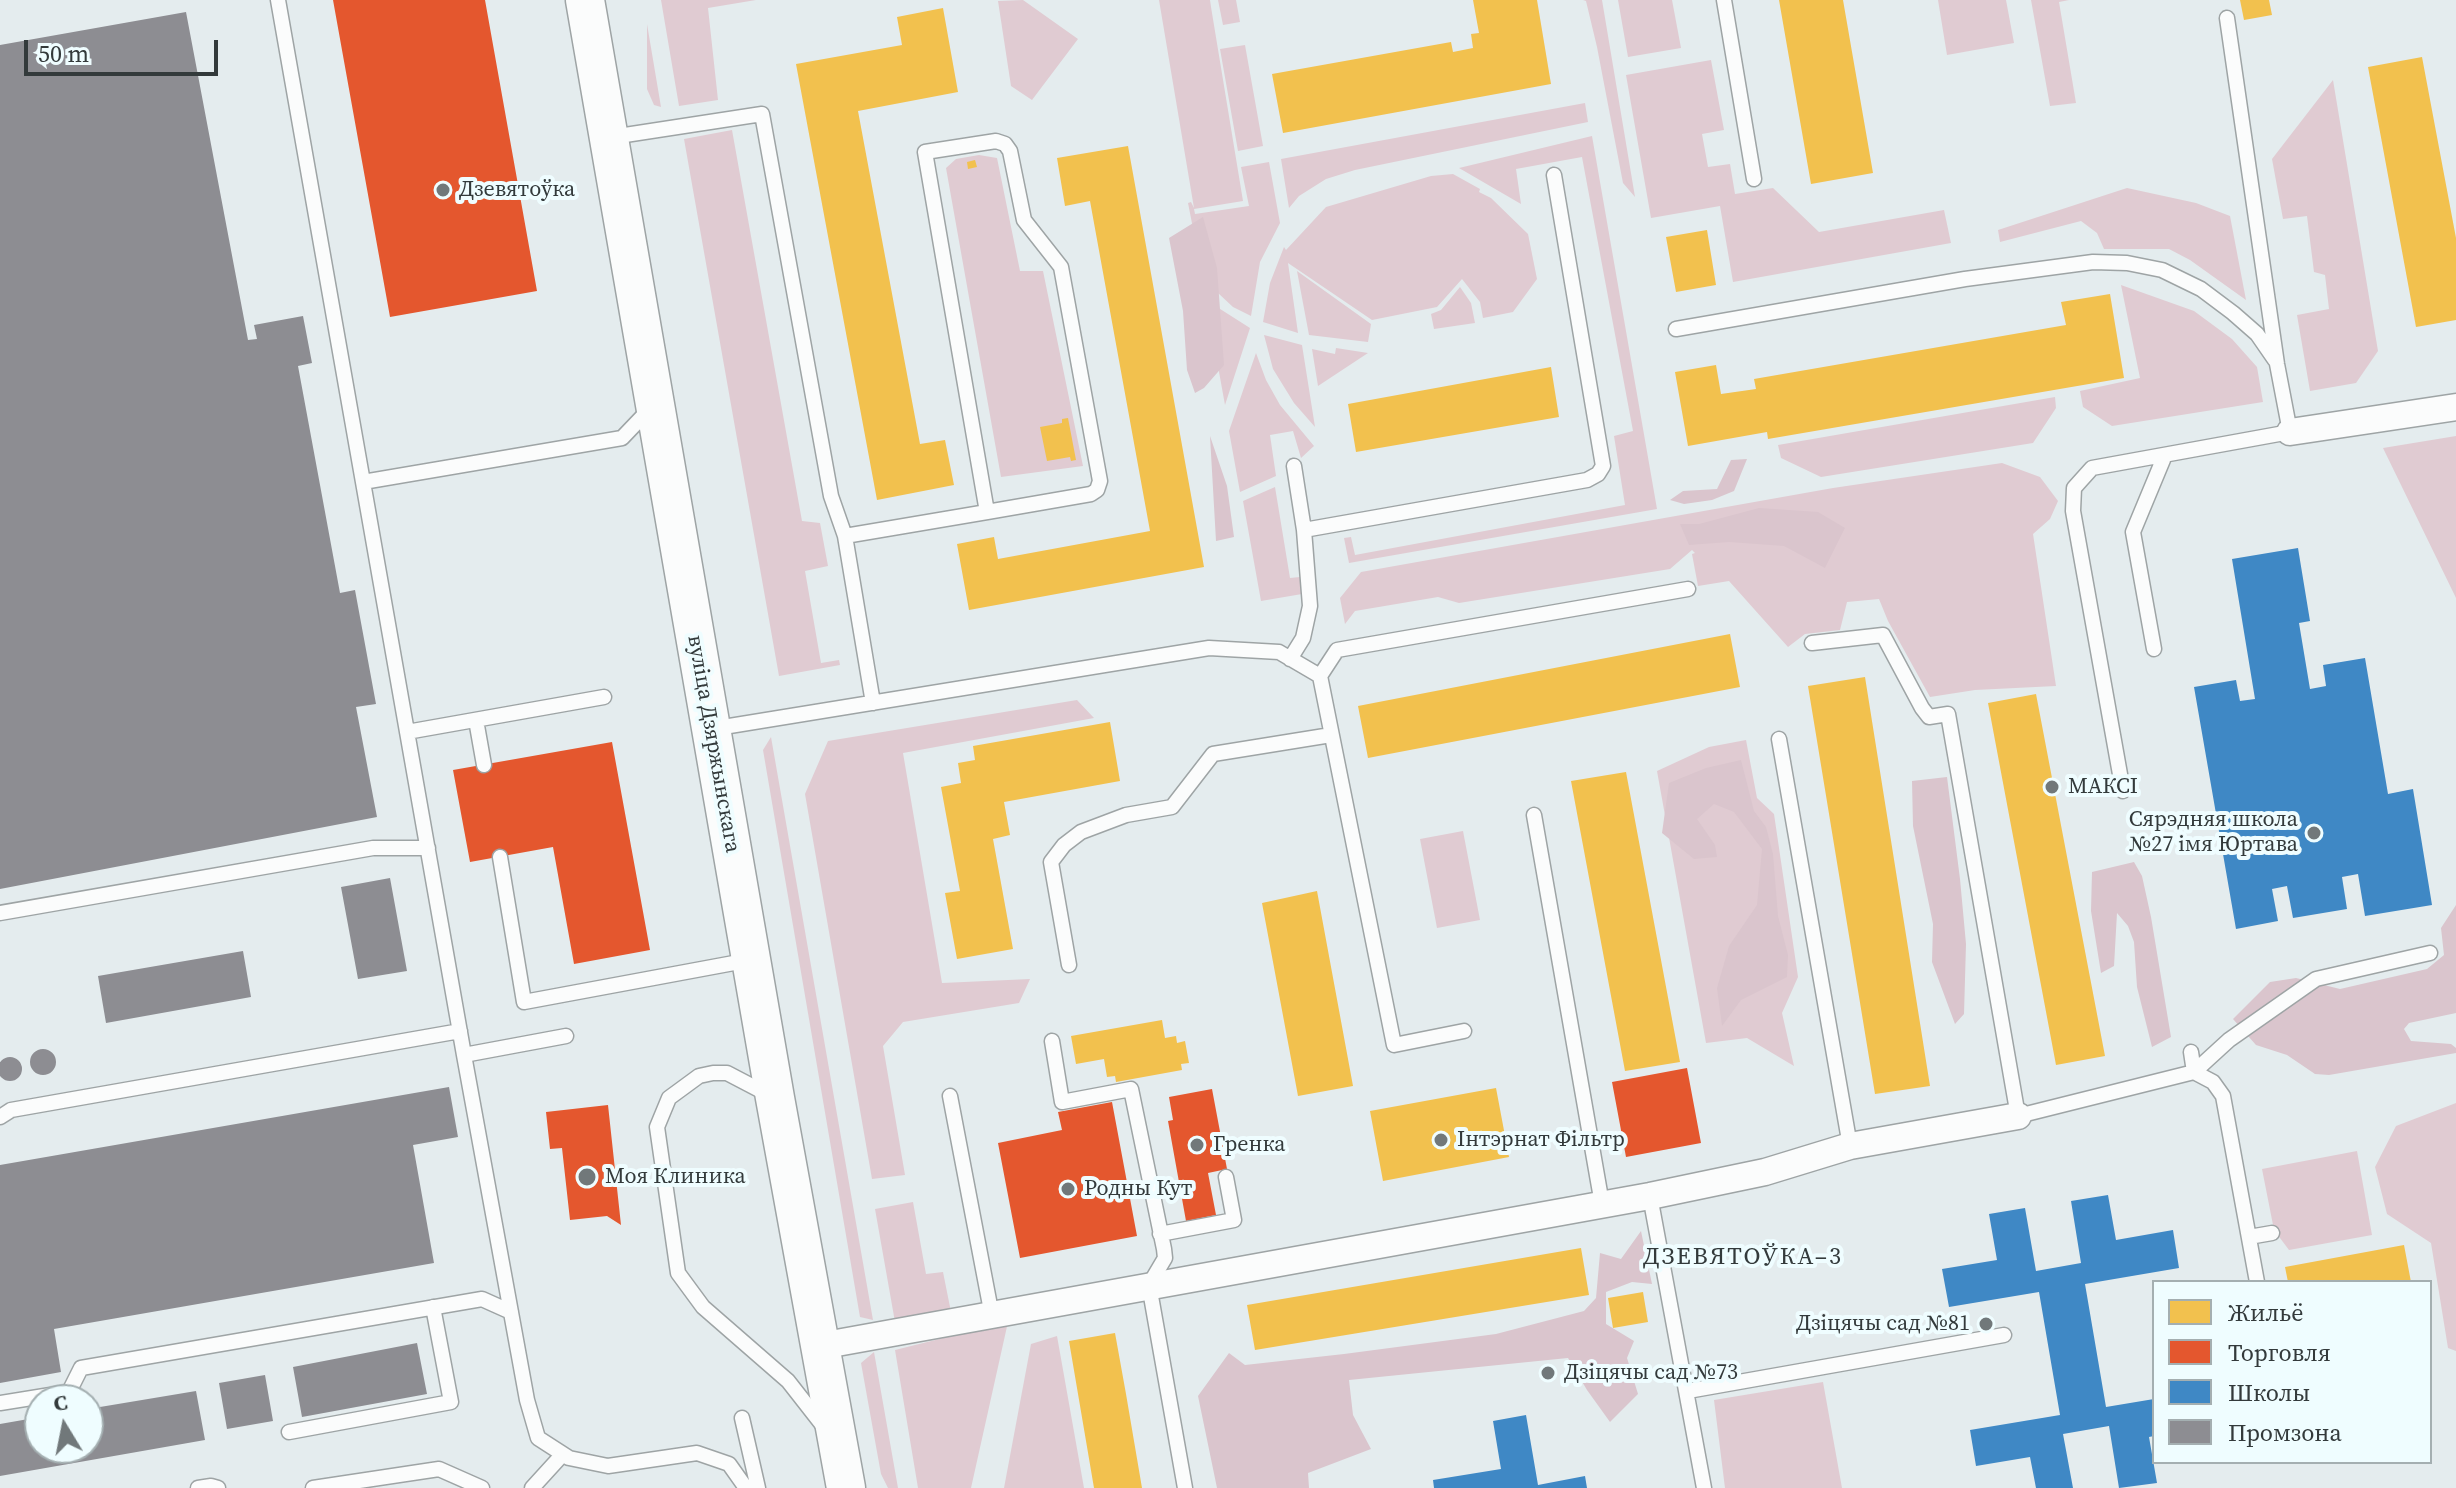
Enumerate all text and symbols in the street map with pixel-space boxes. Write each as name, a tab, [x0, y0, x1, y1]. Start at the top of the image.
scale bar	[28, 24, 222, 74]
text: 50 m	[38, 37, 89, 70]
place label: Дзевятоўка	[459, 177, 575, 203]
marker: Дзевятоўка	[434, 181, 452, 199]
street label: вуліца Дзяржынскага	[681, 633, 745, 855]
place label: МАКСІ	[2068, 774, 2138, 800]
marker: МАКСІ	[2043, 778, 2061, 796]
place label: Сярэдняя школа №27 імя Юртава	[2129, 807, 2298, 858]
marker: Сярэдняя школа №27 імя Юртава	[2305, 824, 2323, 842]
place label: Інтэрнат Фільтр	[1457, 1127, 1625, 1153]
marker: Інтэрнат Фільтр	[1432, 1131, 1450, 1149]
place label: Гренка	[1213, 1132, 1285, 1158]
marker: Гренка	[1188, 1136, 1206, 1154]
place label: Моя Клиника	[605, 1164, 746, 1190]
marker: Моя Клиника	[576, 1166, 598, 1188]
place label: Родны Кут	[1084, 1176, 1192, 1202]
marker: Родны Кут	[1059, 1180, 1077, 1198]
district label: ДЗЕВЯТОЎКА–3	[1643, 1244, 1843, 1272]
legend	[2152, 1280, 2432, 1464]
text: Жильё	[2228, 1296, 2303, 1329]
place label: Дзіцячы сад №81	[1796, 1311, 1970, 1337]
marker: Дзіцячы сад №81	[1977, 1315, 1995, 1333]
text: Торговля	[2228, 1336, 2331, 1369]
place label: Дзіцячы сад №73	[1564, 1360, 1738, 1386]
marker: Дзіцячы сад №73	[1539, 1364, 1557, 1382]
text: Школы	[2228, 1376, 2310, 1409]
north arrow	[24, 1384, 104, 1464]
text: С	[51, 1386, 70, 1418]
text: Промзона	[2228, 1416, 2342, 1449]

